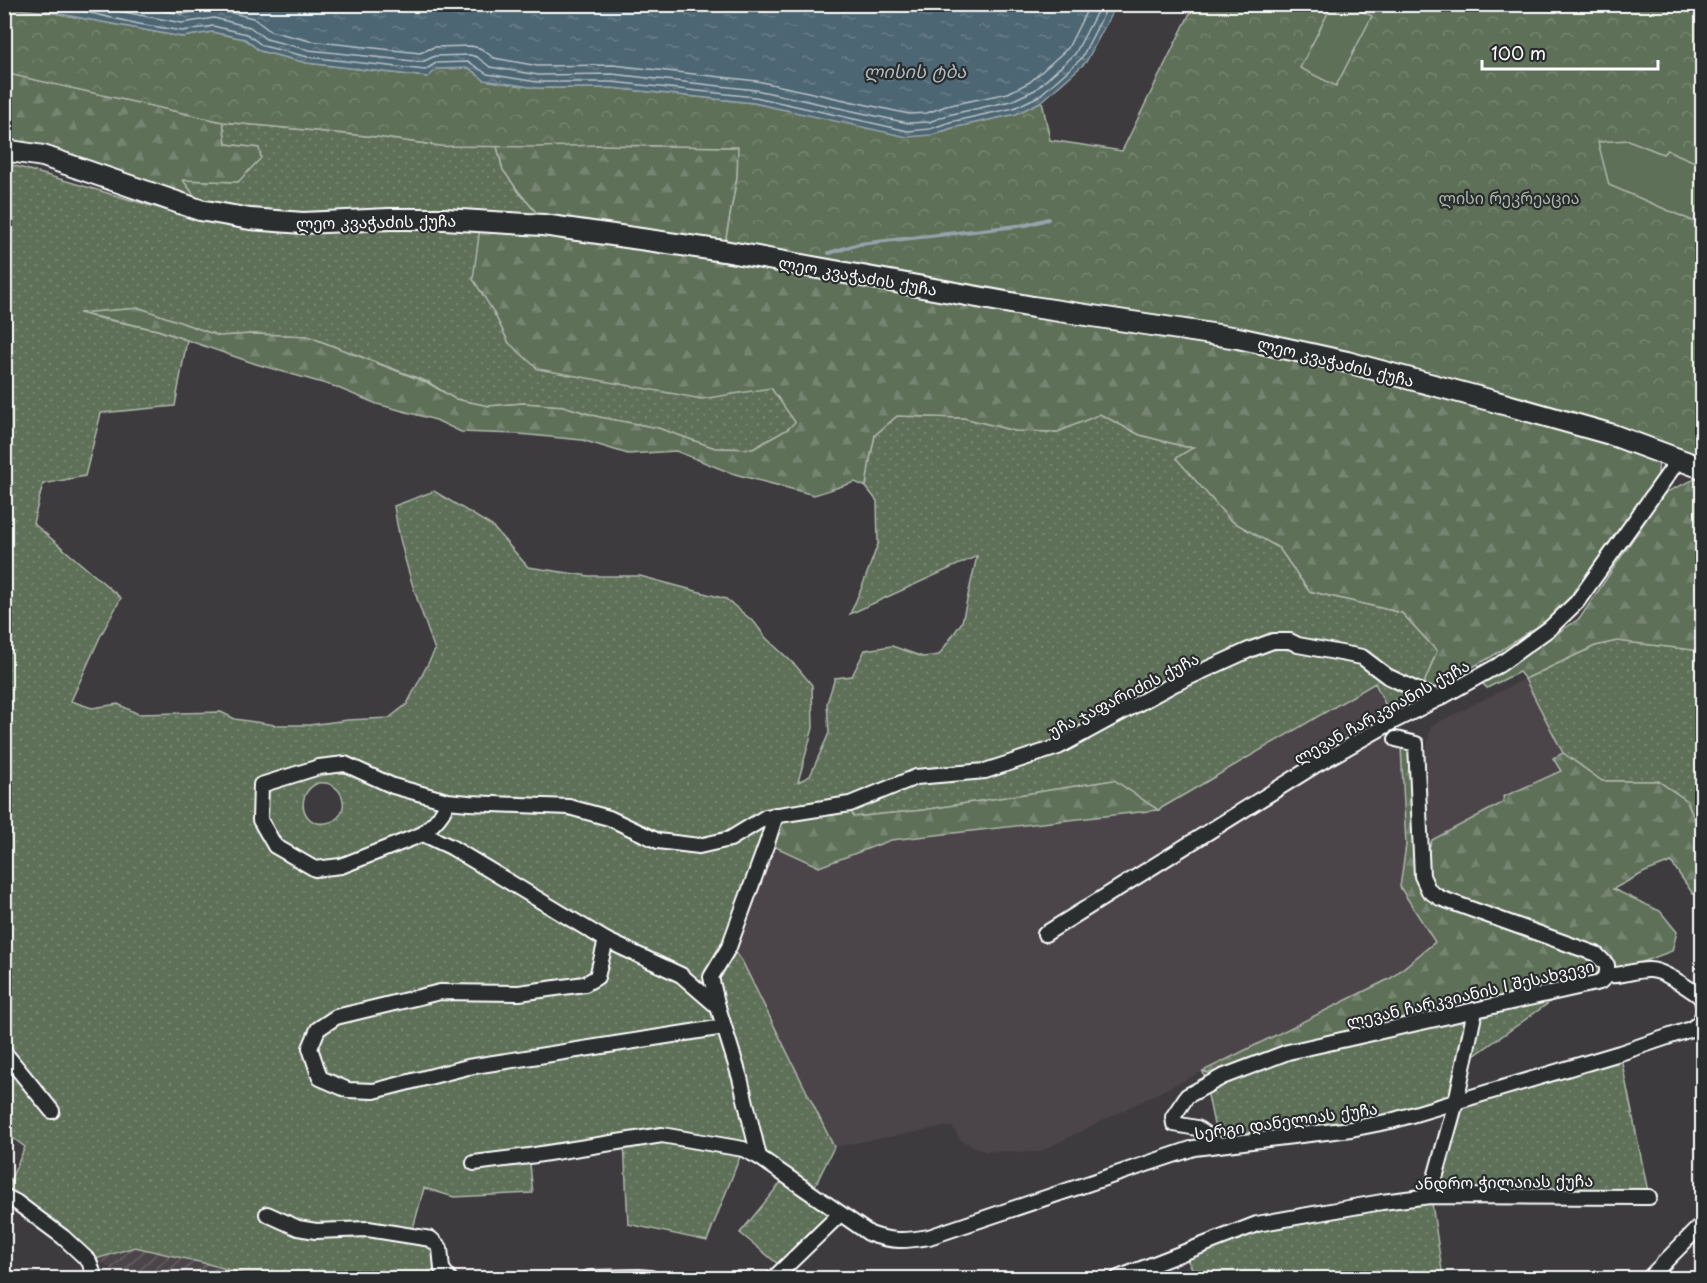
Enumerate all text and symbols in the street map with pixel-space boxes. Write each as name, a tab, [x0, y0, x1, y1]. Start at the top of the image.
scale bar	[1482, 33, 1658, 71]
text: 100 m	[1491, 39, 1546, 66]
water label: ლისის ტბა	[864, 57, 966, 84]
park label: ლისი რეკრეაცია	[1438, 185, 1580, 209]
street label: ლეო კვაჭაძის ქუჩა	[296, 208, 456, 234]
street label: ლეო კვაჭაძის ქუჩა	[777, 249, 939, 301]
street label: ლეო კვაჭაძის ქუჩა	[1255, 330, 1417, 392]
street label: უჩა ჯაფარიძის ქუჩა	[1043, 646, 1203, 742]
street label: ლევან ჩარკვიანის ქუჩა	[1289, 653, 1473, 769]
street label: ლევან ჩარკვიანის I შესახვევი	[1344, 953, 1596, 1033]
street label: სერგი დანელიას ქუჩა	[1193, 1095, 1379, 1145]
street label: ანდრო ჭილაიას ქუჩა	[1415, 1167, 1593, 1195]

